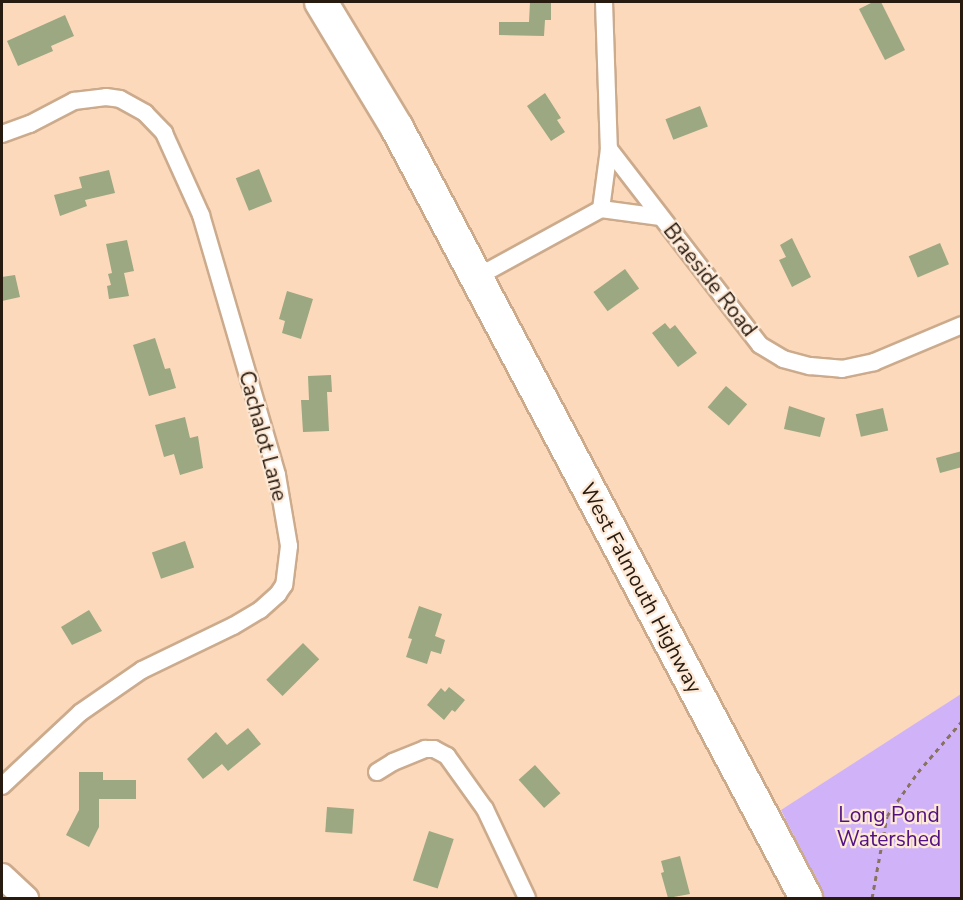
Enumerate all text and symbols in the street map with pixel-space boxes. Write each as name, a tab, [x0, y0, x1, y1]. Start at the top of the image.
street label: Braeside Road	[658, 218, 762, 342]
street label: Cachalot Lane	[234, 368, 292, 504]
street label: West Falmouth Highway	[575, 479, 707, 697]
park label: Long Pond Watershed	[837, 802, 941, 852]

